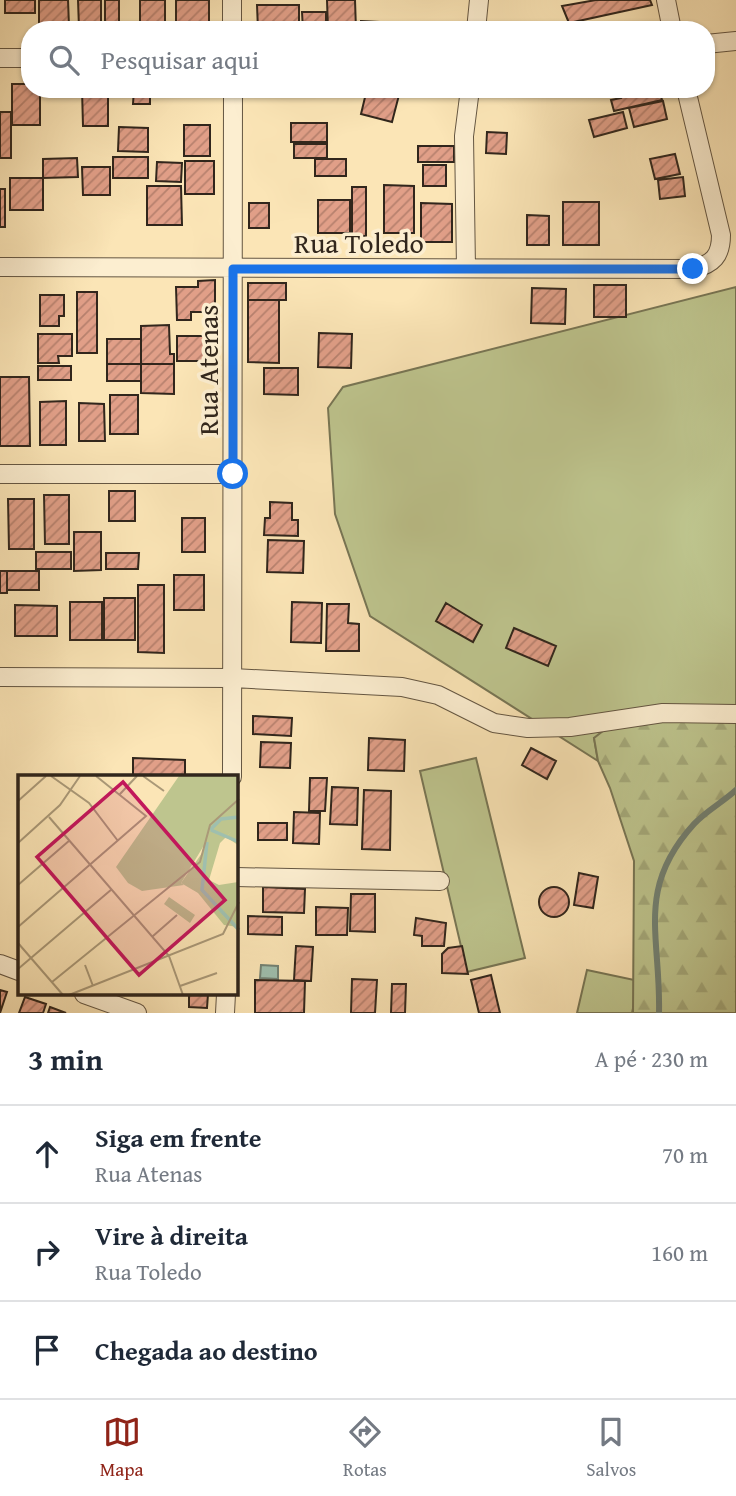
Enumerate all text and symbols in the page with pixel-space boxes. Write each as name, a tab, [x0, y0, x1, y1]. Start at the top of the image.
search box	[21, 21, 715, 98]
text: Pesquisar aqui	[101, 40, 259, 79]
icon: search	[45, 41, 83, 79]
street label: Rua Toledo	[294, 222, 424, 263]
route end	[677, 253, 708, 284]
street label: Rua Atenas	[187, 305, 228, 435]
route start	[217, 458, 248, 489]
inset map	[18, 775, 238, 996]
text: 3 min	[28, 1037, 103, 1081]
text: A pé · 230 m	[595, 1042, 708, 1075]
text: Siga em frente	[95, 1118, 262, 1157]
icon: ahead	[28, 1135, 66, 1173]
text: 70 m	[662, 1138, 708, 1171]
text: Rua Atenas	[95, 1157, 202, 1190]
text: Vire à direita	[95, 1216, 248, 1255]
icon: right	[28, 1233, 66, 1271]
text: 160 m	[651, 1236, 708, 1269]
text: Rua Toledo	[95, 1255, 202, 1288]
icon: arrive	[28, 1331, 66, 1369]
text: Chegada ao destino	[95, 1331, 318, 1370]
tab: Mapa	[100, 1413, 144, 1483]
tab: Rotas	[343, 1413, 387, 1483]
tab: Salvos	[586, 1413, 636, 1483]

